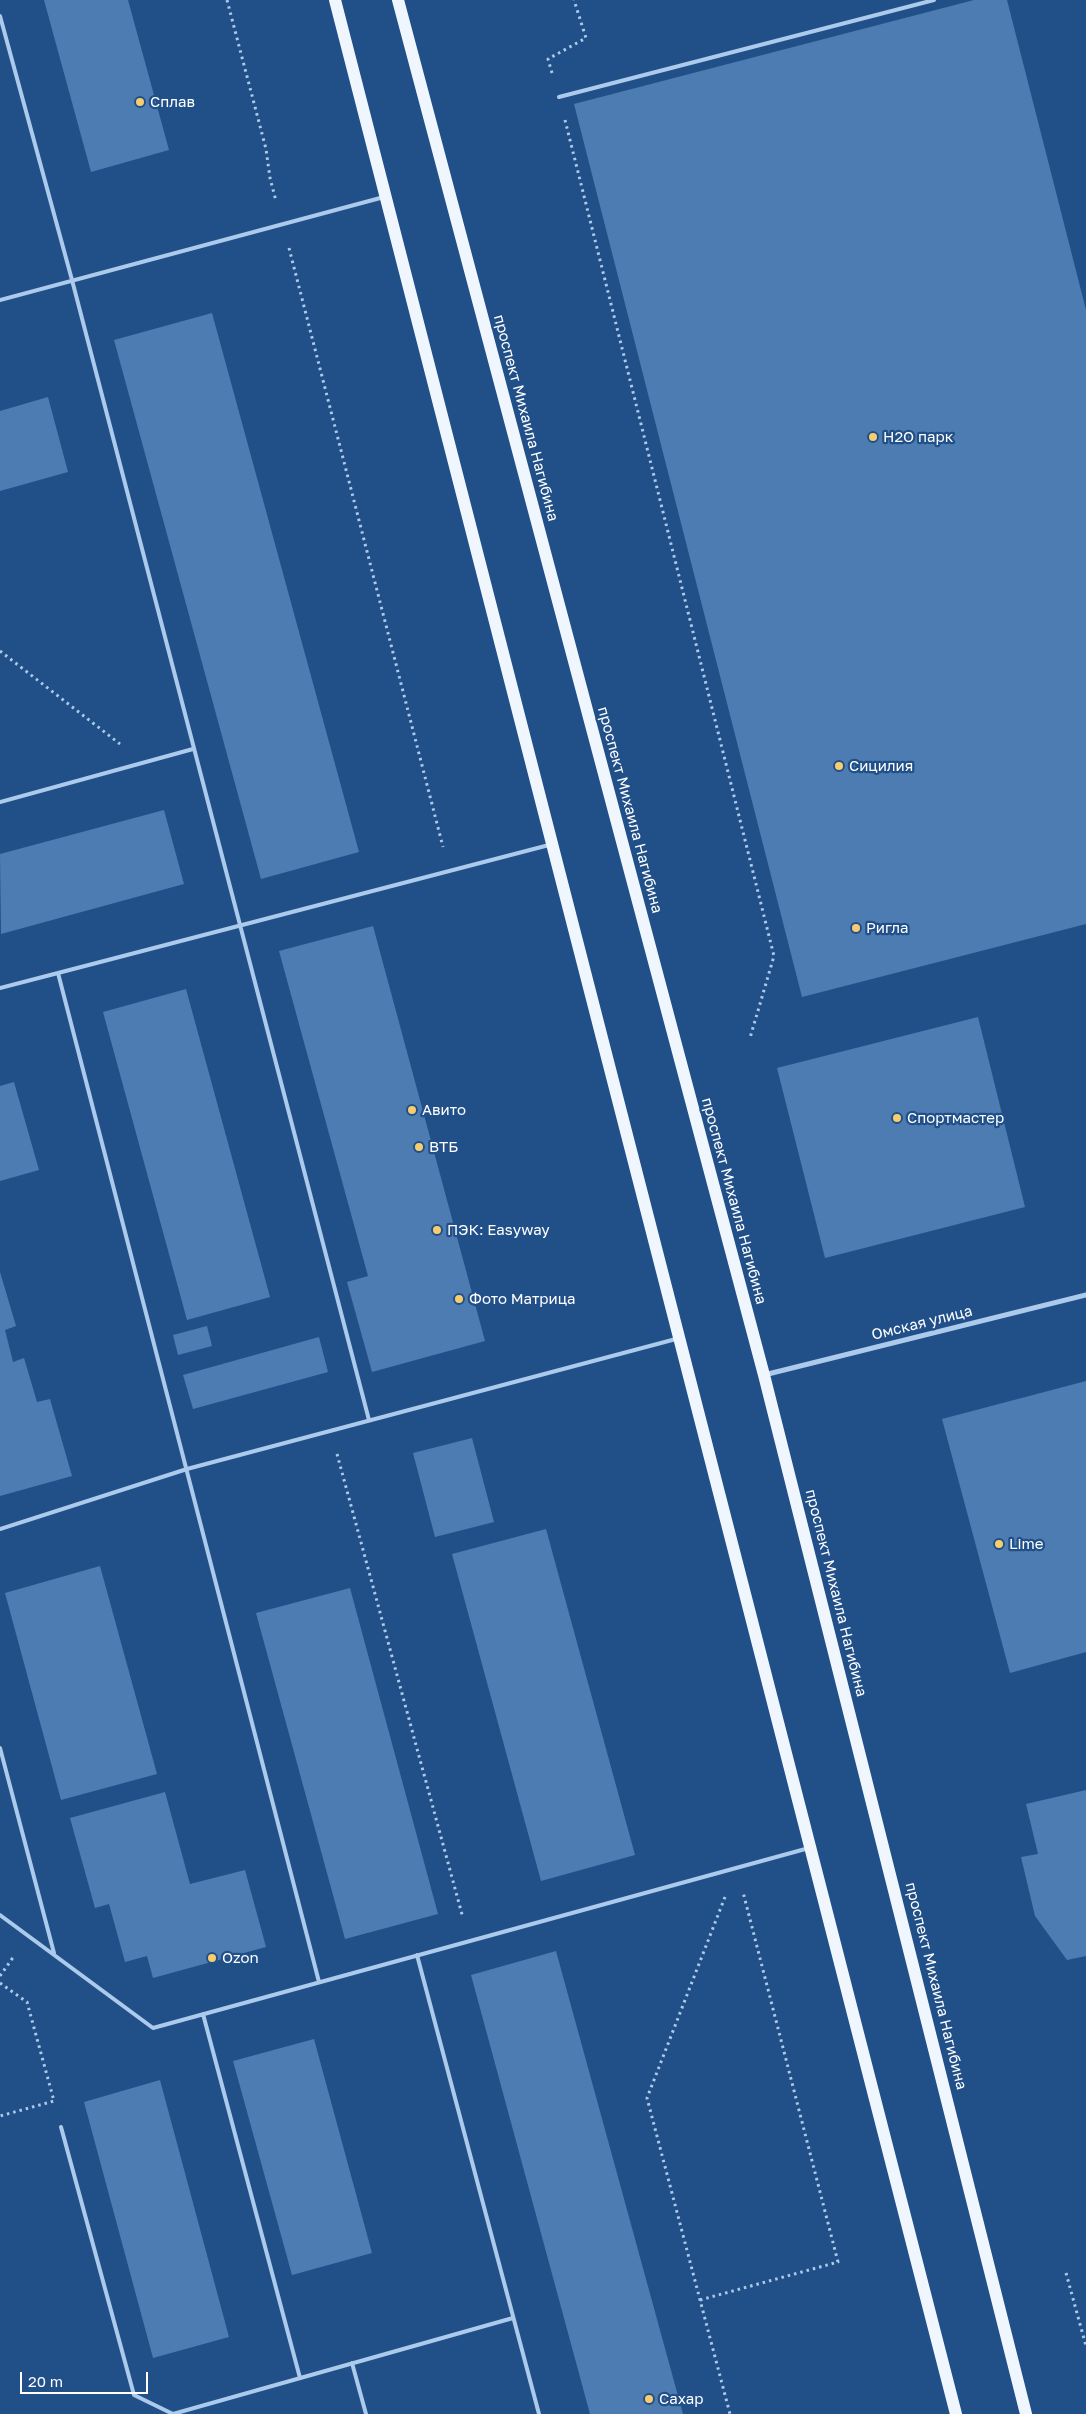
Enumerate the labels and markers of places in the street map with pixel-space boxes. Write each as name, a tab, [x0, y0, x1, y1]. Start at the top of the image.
place label: Сплав	[150, 93, 195, 111]
marker: Сплав	[134, 96, 146, 108]
place label: H2O парк	[883, 428, 953, 446]
marker: H2O парк	[867, 431, 879, 443]
place label: Сицилия	[849, 757, 913, 775]
marker: Сицилия	[833, 760, 845, 772]
place label: Ригла	[866, 919, 909, 937]
marker: Ригла	[850, 922, 862, 934]
place label: Авито	[422, 1101, 466, 1119]
marker: Авито	[406, 1104, 418, 1116]
place label: Спортмастер	[907, 1109, 1004, 1127]
marker: Спортмастер	[891, 1112, 903, 1124]
place label: ВТБ	[429, 1138, 458, 1156]
marker: ВТБ	[413, 1141, 425, 1153]
place label: ПЭК: Easyway	[447, 1221, 550, 1239]
marker: ПЭК: Easyway	[431, 1224, 443, 1236]
place label: Фото Матрица	[469, 1290, 576, 1308]
marker: Фото Матрица	[453, 1293, 465, 1305]
place label: Lime	[1009, 1535, 1044, 1553]
marker: Lime	[993, 1538, 1005, 1550]
place label: Ozon	[222, 1949, 259, 1967]
marker: Ozon	[206, 1952, 218, 1964]
place label: Сахар	[659, 2390, 703, 2408]
marker: Сахар	[643, 2393, 655, 2405]

